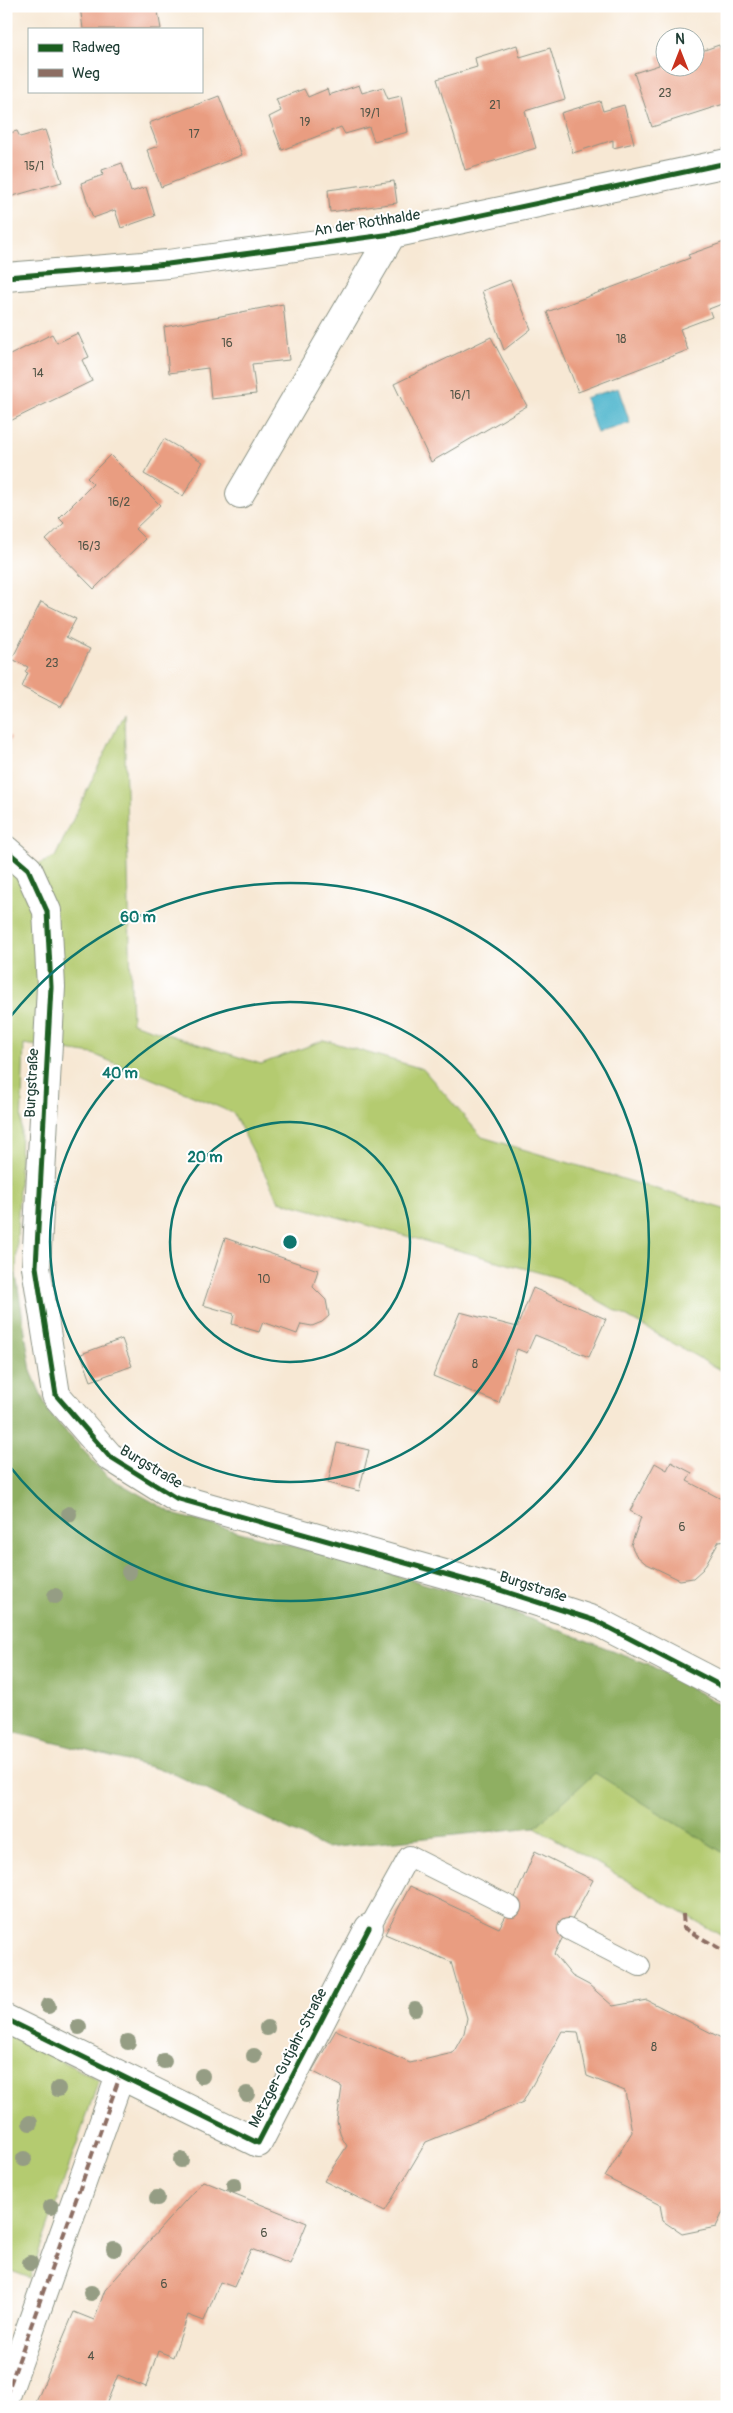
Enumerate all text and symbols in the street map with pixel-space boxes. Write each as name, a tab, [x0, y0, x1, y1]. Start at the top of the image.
legend	[28, 28, 202, 92]
north arrow	[656, 28, 706, 78]
text: N	[675, 31, 685, 48]
text: Radweg	[72, 38, 120, 57]
text: Weg	[72, 64, 100, 83]
house number: 23	[658, 86, 672, 101]
house number: 21	[489, 98, 501, 113]
house number: 19/1	[360, 106, 380, 121]
house number: 19	[300, 115, 310, 130]
house number: 17	[188, 127, 200, 142]
house number: 15/1	[24, 159, 44, 174]
street label: An der Rothhalde	[313, 205, 422, 241]
house number: 18	[616, 332, 626, 347]
house number: 16	[221, 336, 233, 351]
house number: 14	[32, 366, 44, 381]
house number: 16/1	[450, 388, 470, 403]
house number: 16/2	[108, 495, 131, 510]
house number: 16/3	[78, 539, 101, 554]
house number: 23	[45, 656, 59, 671]
text: 60 m	[120, 908, 156, 927]
street label: Burgstraße	[21, 1047, 43, 1118]
text: 40 m	[102, 1064, 138, 1083]
text: 20 m	[187, 1148, 223, 1167]
centre of rings	[281, 1233, 299, 1251]
house number: 10	[258, 1272, 270, 1287]
house number: 8	[472, 1357, 478, 1372]
street label: Burgstraße	[116, 1441, 186, 1493]
house number: 6	[679, 1520, 686, 1535]
street label: Burgstraße	[497, 1567, 570, 1607]
street label: Metzger-Gutjahr-Straße	[245, 1984, 332, 2131]
house number: 8	[651, 2040, 657, 2055]
house number: 6	[261, 2226, 268, 2241]
house number: 6	[161, 2277, 168, 2292]
house number: 4	[88, 2349, 95, 2364]

